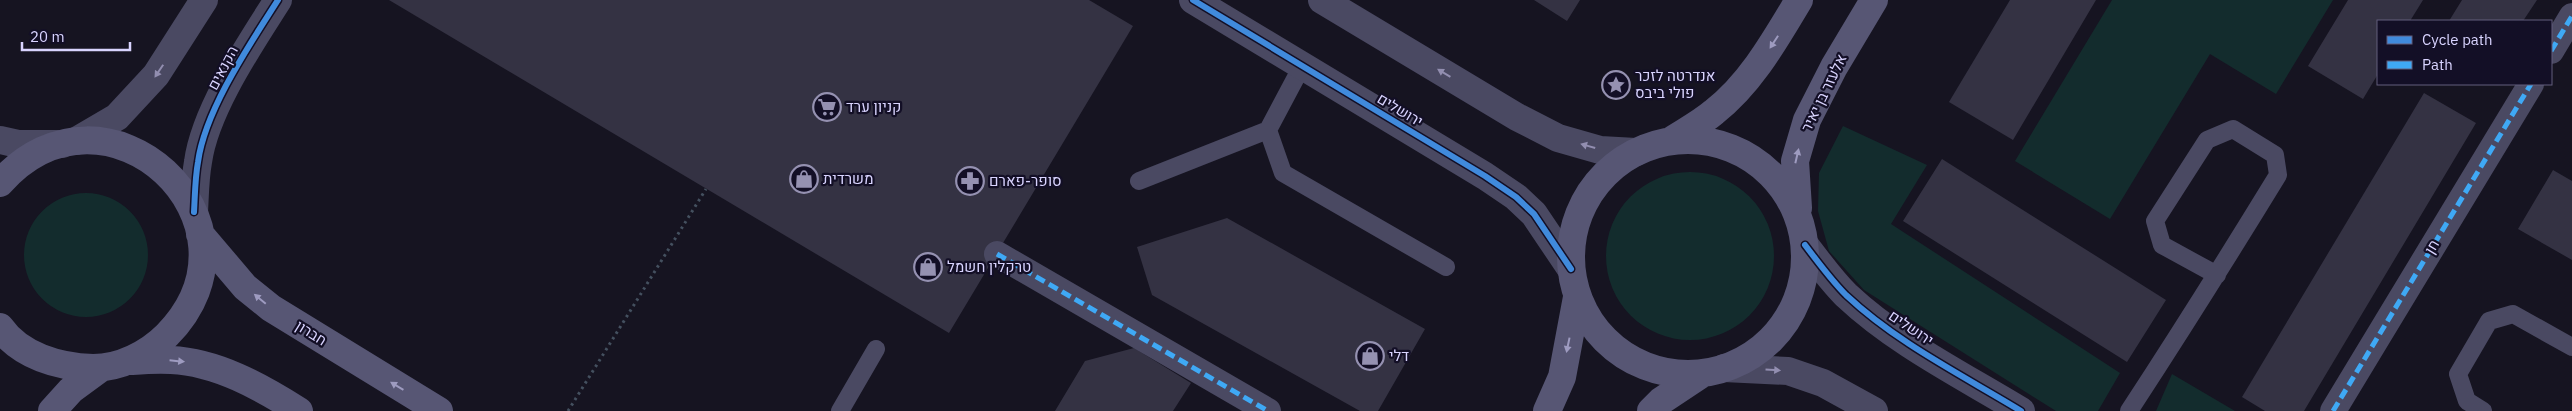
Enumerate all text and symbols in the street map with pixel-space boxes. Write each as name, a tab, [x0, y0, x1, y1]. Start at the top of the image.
scale bar	[22, 20, 130, 52]
legend	[2377, 20, 2552, 85]
text: 20 m	[30, 27, 65, 46]
text: Cycle path	[2422, 30, 2493, 49]
one-way arrow	[1769, 35, 1779, 48]
street label: הקנאים	[203, 42, 242, 93]
street label: אלעזר בן יאיר	[1797, 51, 1851, 135]
text: Path	[2422, 55, 2453, 74]
one-way arrow	[154, 64, 164, 78]
place label: אנדרטה לזכר פולי ביבס	[1635, 66, 1715, 102]
one-way arrow	[1437, 69, 1450, 78]
place icon: אנדרטה לזכר פולי ביבס	[1601, 70, 1631, 100]
street label: ירושלים	[1374, 89, 1427, 131]
supermarket icon: קניון ערד	[812, 92, 842, 122]
place label: קניון ערד	[846, 97, 901, 116]
one-way arrow	[1580, 142, 1595, 150]
one-way arrow	[1793, 148, 1801, 163]
shop icon: משרדית	[789, 164, 819, 194]
pharmacy icon: סופר-פארם	[955, 166, 985, 196]
place label: משרדית	[823, 169, 874, 188]
place label: סופר-פארם	[989, 171, 1062, 190]
street label: חן	[2420, 236, 2443, 257]
shop icon: טרקלין חשמל	[913, 252, 943, 282]
place label: טרקלין חשמל	[947, 257, 1031, 276]
one-way arrow	[254, 294, 267, 305]
street label: ירושלים	[1885, 306, 1937, 349]
street label: חברון	[292, 316, 330, 349]
one-way arrow	[1564, 338, 1572, 353]
shop icon: דלי	[1355, 341, 1385, 371]
place label: דלי	[1389, 346, 1409, 365]
one-way arrow	[169, 357, 185, 365]
one-way arrow	[1765, 366, 1781, 374]
one-way arrow	[391, 381, 404, 390]

